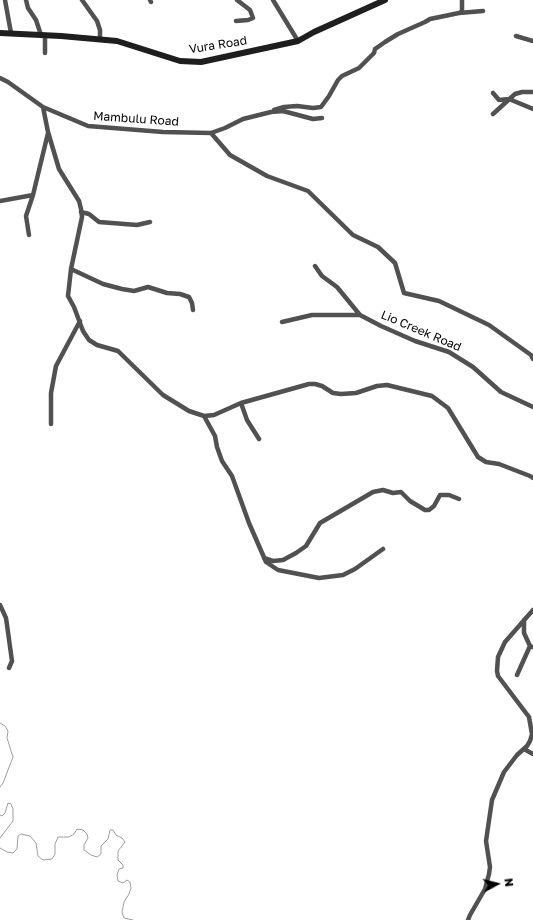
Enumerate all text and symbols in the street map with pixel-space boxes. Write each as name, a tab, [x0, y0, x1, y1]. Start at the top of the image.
street label: Vura Road	[188, 33, 248, 57]
street label: Mambulu Road	[93, 109, 179, 129]
street label: Lio Creek Road	[379, 308, 463, 354]
north arrow	[477, 864, 517, 904]
text: N	[502, 878, 516, 887]

